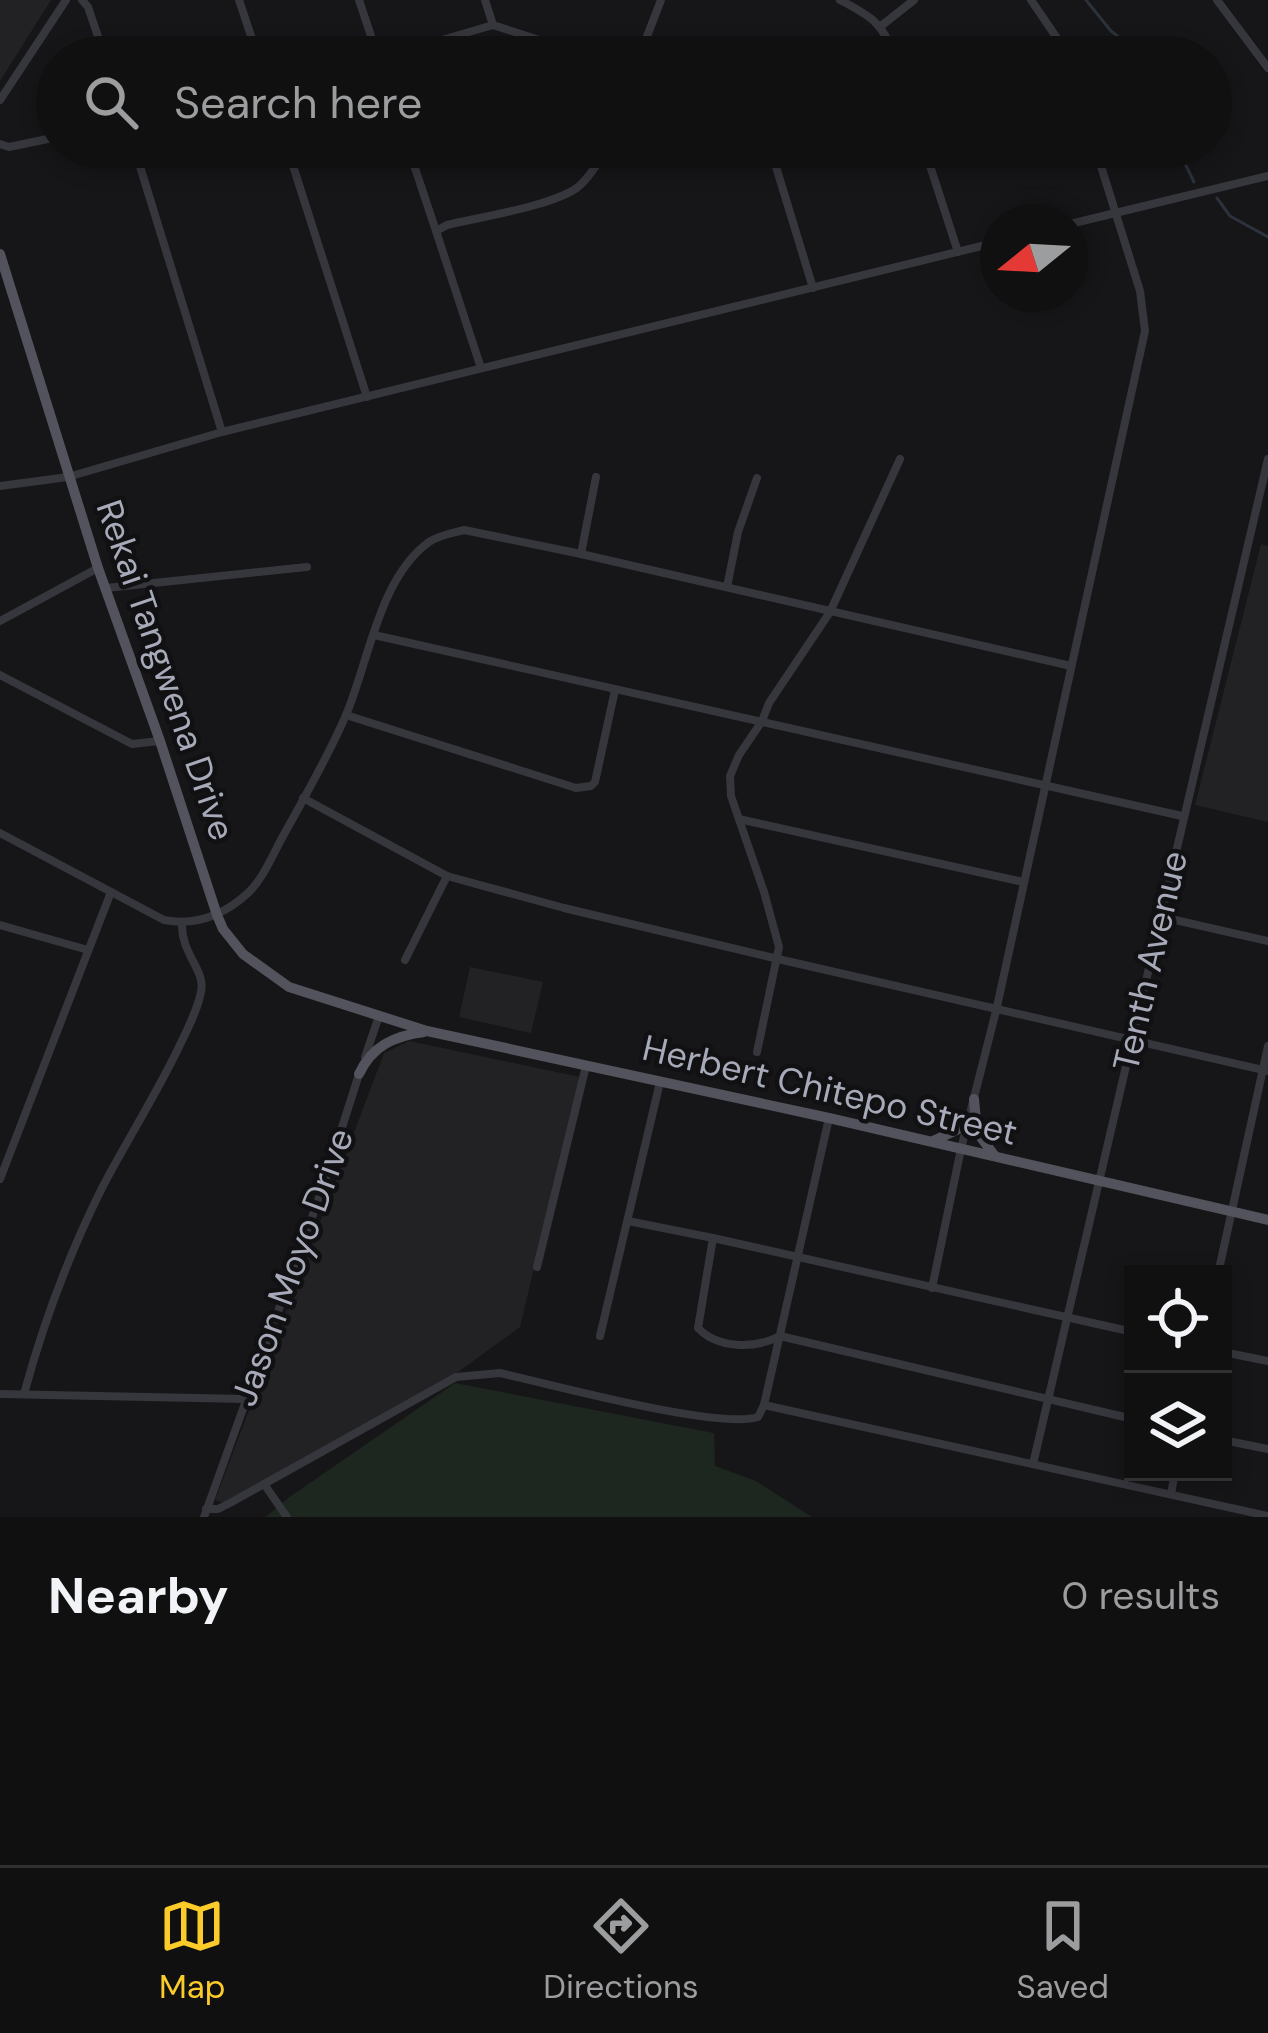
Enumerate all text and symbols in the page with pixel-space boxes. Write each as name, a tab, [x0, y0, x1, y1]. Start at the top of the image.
search box	[36, 36, 1232, 168]
icon: search	[78, 69, 144, 135]
text: Search here	[174, 73, 422, 132]
north arrow	[980, 204, 1088, 312]
street label: Rekai Tangwena Drive	[86, 494, 246, 846]
street label: Tenth Avenue	[1102, 846, 1198, 1076]
street label: Herbert Chitepo Street	[638, 1024, 1022, 1156]
street label: Jason Moyo Drive	[220, 1122, 364, 1412]
map controls	[1124, 1265, 1232, 1481]
button: locate	[1124, 1265, 1232, 1373]
button: layers	[1124, 1373, 1232, 1481]
text: Nearby	[48, 1562, 229, 1629]
text: 0 results	[1062, 1570, 1220, 1621]
tab: Map	[159, 1893, 225, 2008]
tab: Directions	[543, 1893, 699, 2008]
tab: Saved	[1017, 1893, 1109, 2008]

